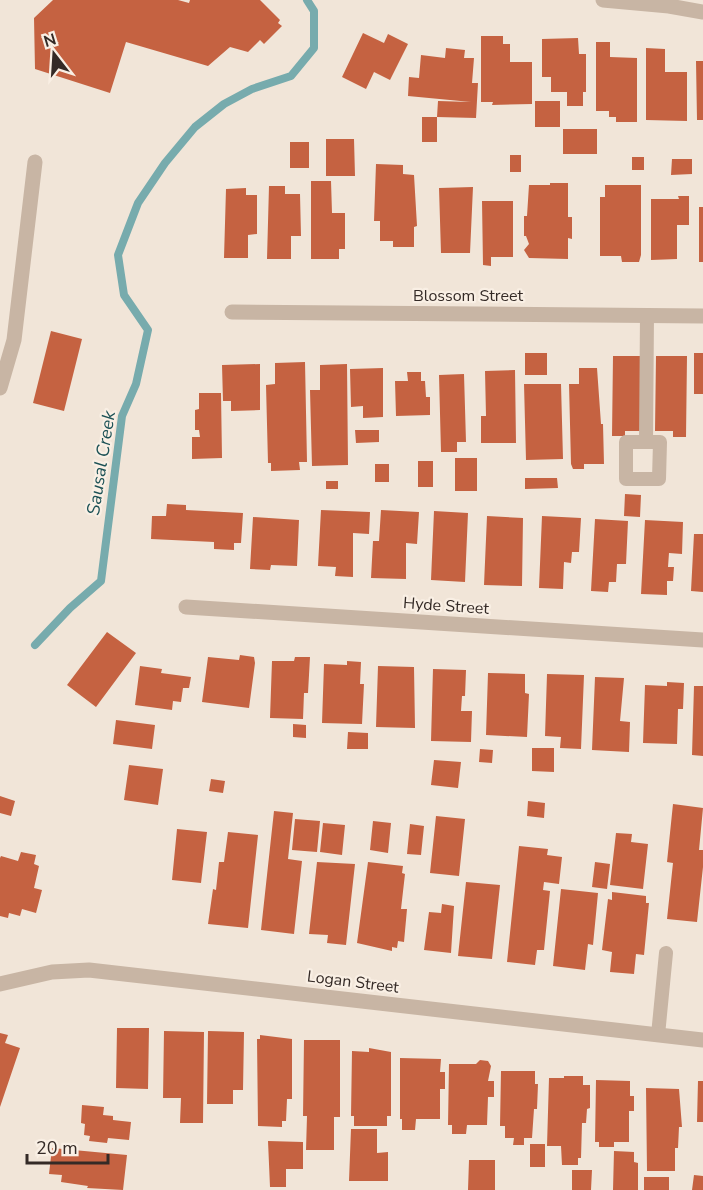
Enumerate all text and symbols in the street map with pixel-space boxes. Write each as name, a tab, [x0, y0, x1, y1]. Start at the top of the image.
north arrow	[24, 24, 84, 84]
text: N	[41, 28, 59, 53]
street label: Blossom Street	[413, 285, 523, 307]
water label: Sausal Creek	[81, 408, 121, 517]
street label: Hyde Street	[402, 592, 490, 620]
street label: Logan Street	[306, 965, 400, 999]
scale bar	[27, 1127, 108, 1165]
text: 20 m	[36, 1136, 78, 1160]

